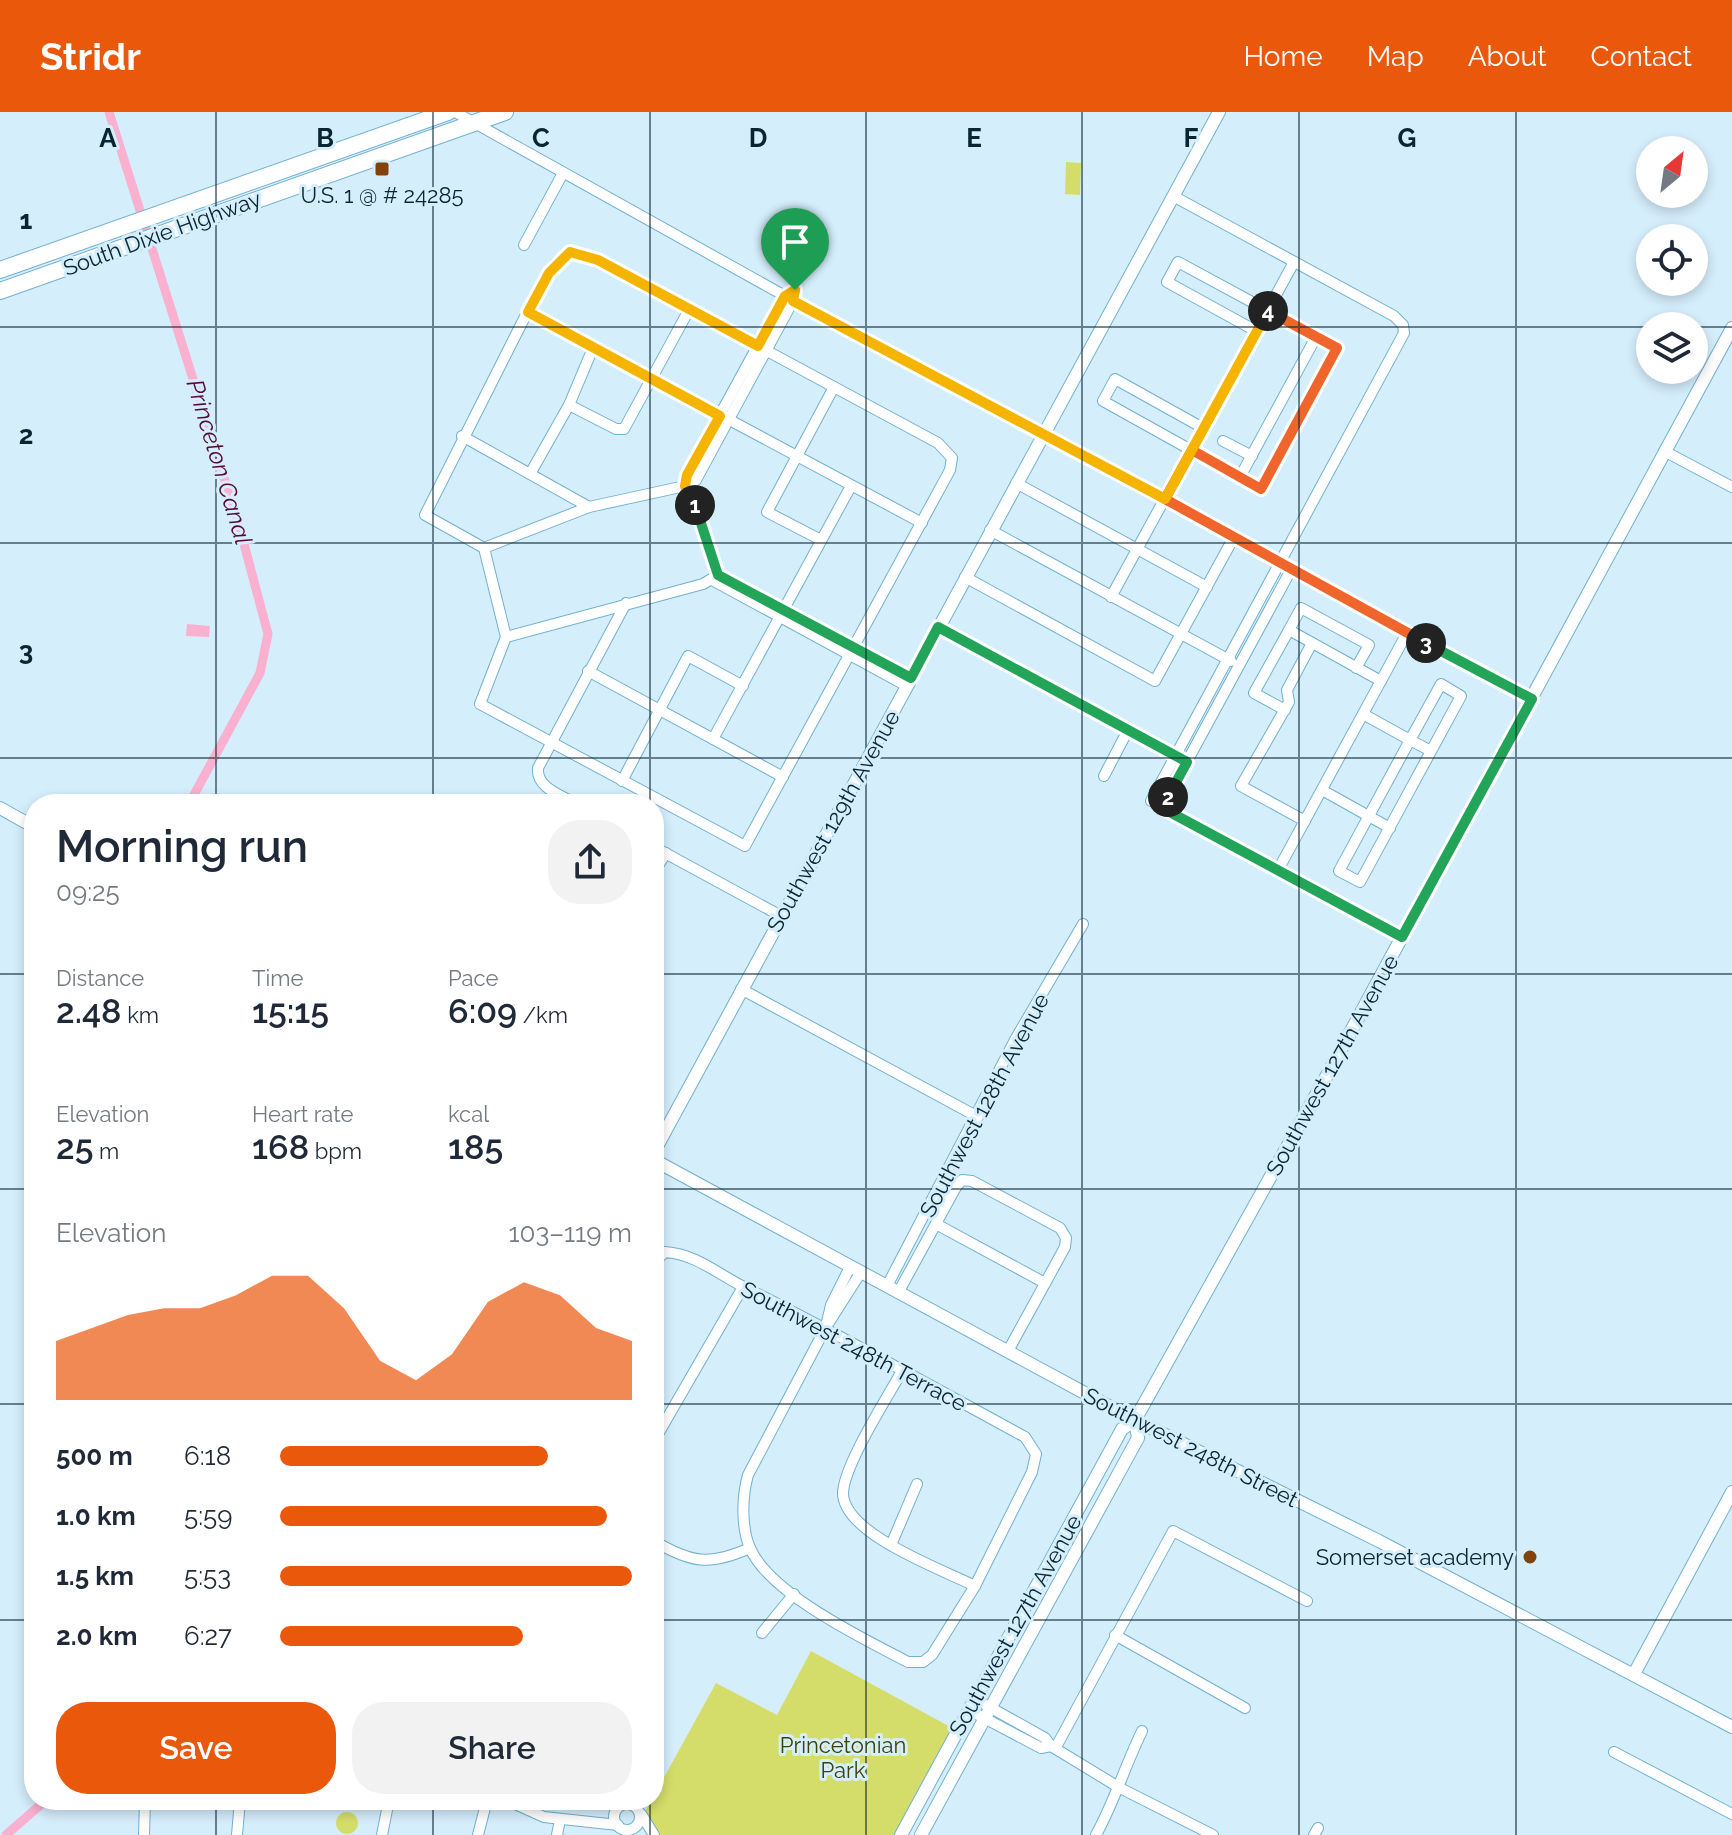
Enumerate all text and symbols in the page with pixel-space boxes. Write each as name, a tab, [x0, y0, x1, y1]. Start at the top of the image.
text: Stridr	[40, 34, 141, 79]
text: Home	[1243, 40, 1323, 73]
text: Map	[1367, 40, 1424, 73]
text: About	[1468, 40, 1547, 73]
text: Contact	[1591, 40, 1692, 73]
text: A	[99, 123, 117, 153]
text: B	[316, 123, 334, 153]
text: C	[532, 123, 550, 153]
text: D	[749, 123, 767, 153]
text: E	[966, 123, 982, 153]
text: F	[1184, 123, 1199, 153]
text: G	[1398, 123, 1416, 153]
north arrow	[1636, 136, 1708, 208]
map controls	[1636, 136, 1708, 384]
marker: U.S. 1 @ # 24285	[373, 160, 391, 178]
place label: U.S. 1 @ # 24285	[300, 182, 464, 208]
street label: South Dixie Highway	[60, 185, 265, 281]
text: 1	[20, 205, 33, 235]
pin	[761, 208, 829, 290]
icon: arrive	[773, 220, 817, 264]
button: locate	[1636, 224, 1708, 296]
pin: 4	[1248, 291, 1288, 331]
text: 4	[1262, 298, 1274, 324]
button: layers	[1636, 312, 1708, 384]
water label: Princeton Canal	[181, 376, 258, 548]
text: 2	[19, 420, 33, 450]
pin: 1	[675, 485, 715, 525]
text: 1	[690, 492, 700, 518]
pin: 3	[1406, 623, 1446, 663]
text: 3	[1420, 630, 1432, 656]
text: 3	[19, 636, 33, 666]
street label: Southwest 129th Avenue	[761, 705, 905, 936]
pin: 2	[1148, 777, 1188, 817]
text: 2	[1162, 784, 1174, 810]
button: share	[548, 820, 632, 904]
text: Morning run	[56, 821, 308, 872]
text: 09:25	[56, 877, 120, 907]
street label: Southwest 127th Avenue	[1260, 950, 1404, 1180]
text: Distance	[56, 965, 144, 991]
text: Time	[252, 965, 303, 991]
text: Pace	[448, 965, 498, 991]
street label: Southwest 128th Avenue	[914, 989, 1054, 1221]
text: 2.48	[56, 991, 122, 1031]
text: 15:15	[252, 991, 329, 1031]
text: 6:09	[448, 991, 517, 1031]
text: km	[122, 1002, 159, 1028]
text: /km	[517, 1002, 568, 1028]
text: Elevation	[56, 1101, 149, 1127]
text: Heart rate	[252, 1101, 353, 1127]
text: kcal	[448, 1101, 489, 1127]
text: 25	[56, 1127, 93, 1167]
text: 168	[252, 1127, 309, 1167]
text: 185	[448, 1127, 503, 1167]
text: m	[93, 1138, 119, 1164]
text: bpm	[309, 1138, 362, 1164]
text: Elevation	[56, 1218, 166, 1248]
text: 103–119 m	[508, 1218, 632, 1248]
street label: Southwest 248th Terrace	[737, 1276, 971, 1416]
street label: Southwest 248th Street	[1080, 1382, 1303, 1513]
text: 500 m	[56, 1441, 133, 1471]
text: 6:18	[184, 1441, 231, 1471]
text: 1.0 km	[56, 1501, 136, 1531]
text: 5:59	[184, 1501, 232, 1531]
street label: Southwest 127th Avenue	[943, 1510, 1087, 1740]
place label: Somerset academy	[1316, 1544, 1514, 1570]
marker: Somerset academy	[1521, 1548, 1539, 1566]
text: 1.5 km	[56, 1561, 134, 1591]
text: 5:53	[184, 1561, 231, 1591]
text: 2.0 km	[56, 1621, 137, 1651]
text: 6:27	[184, 1621, 232, 1651]
button: Save	[56, 1702, 336, 1794]
button: Share	[352, 1702, 632, 1794]
park label: Princetonian Park	[780, 1732, 906, 1783]

